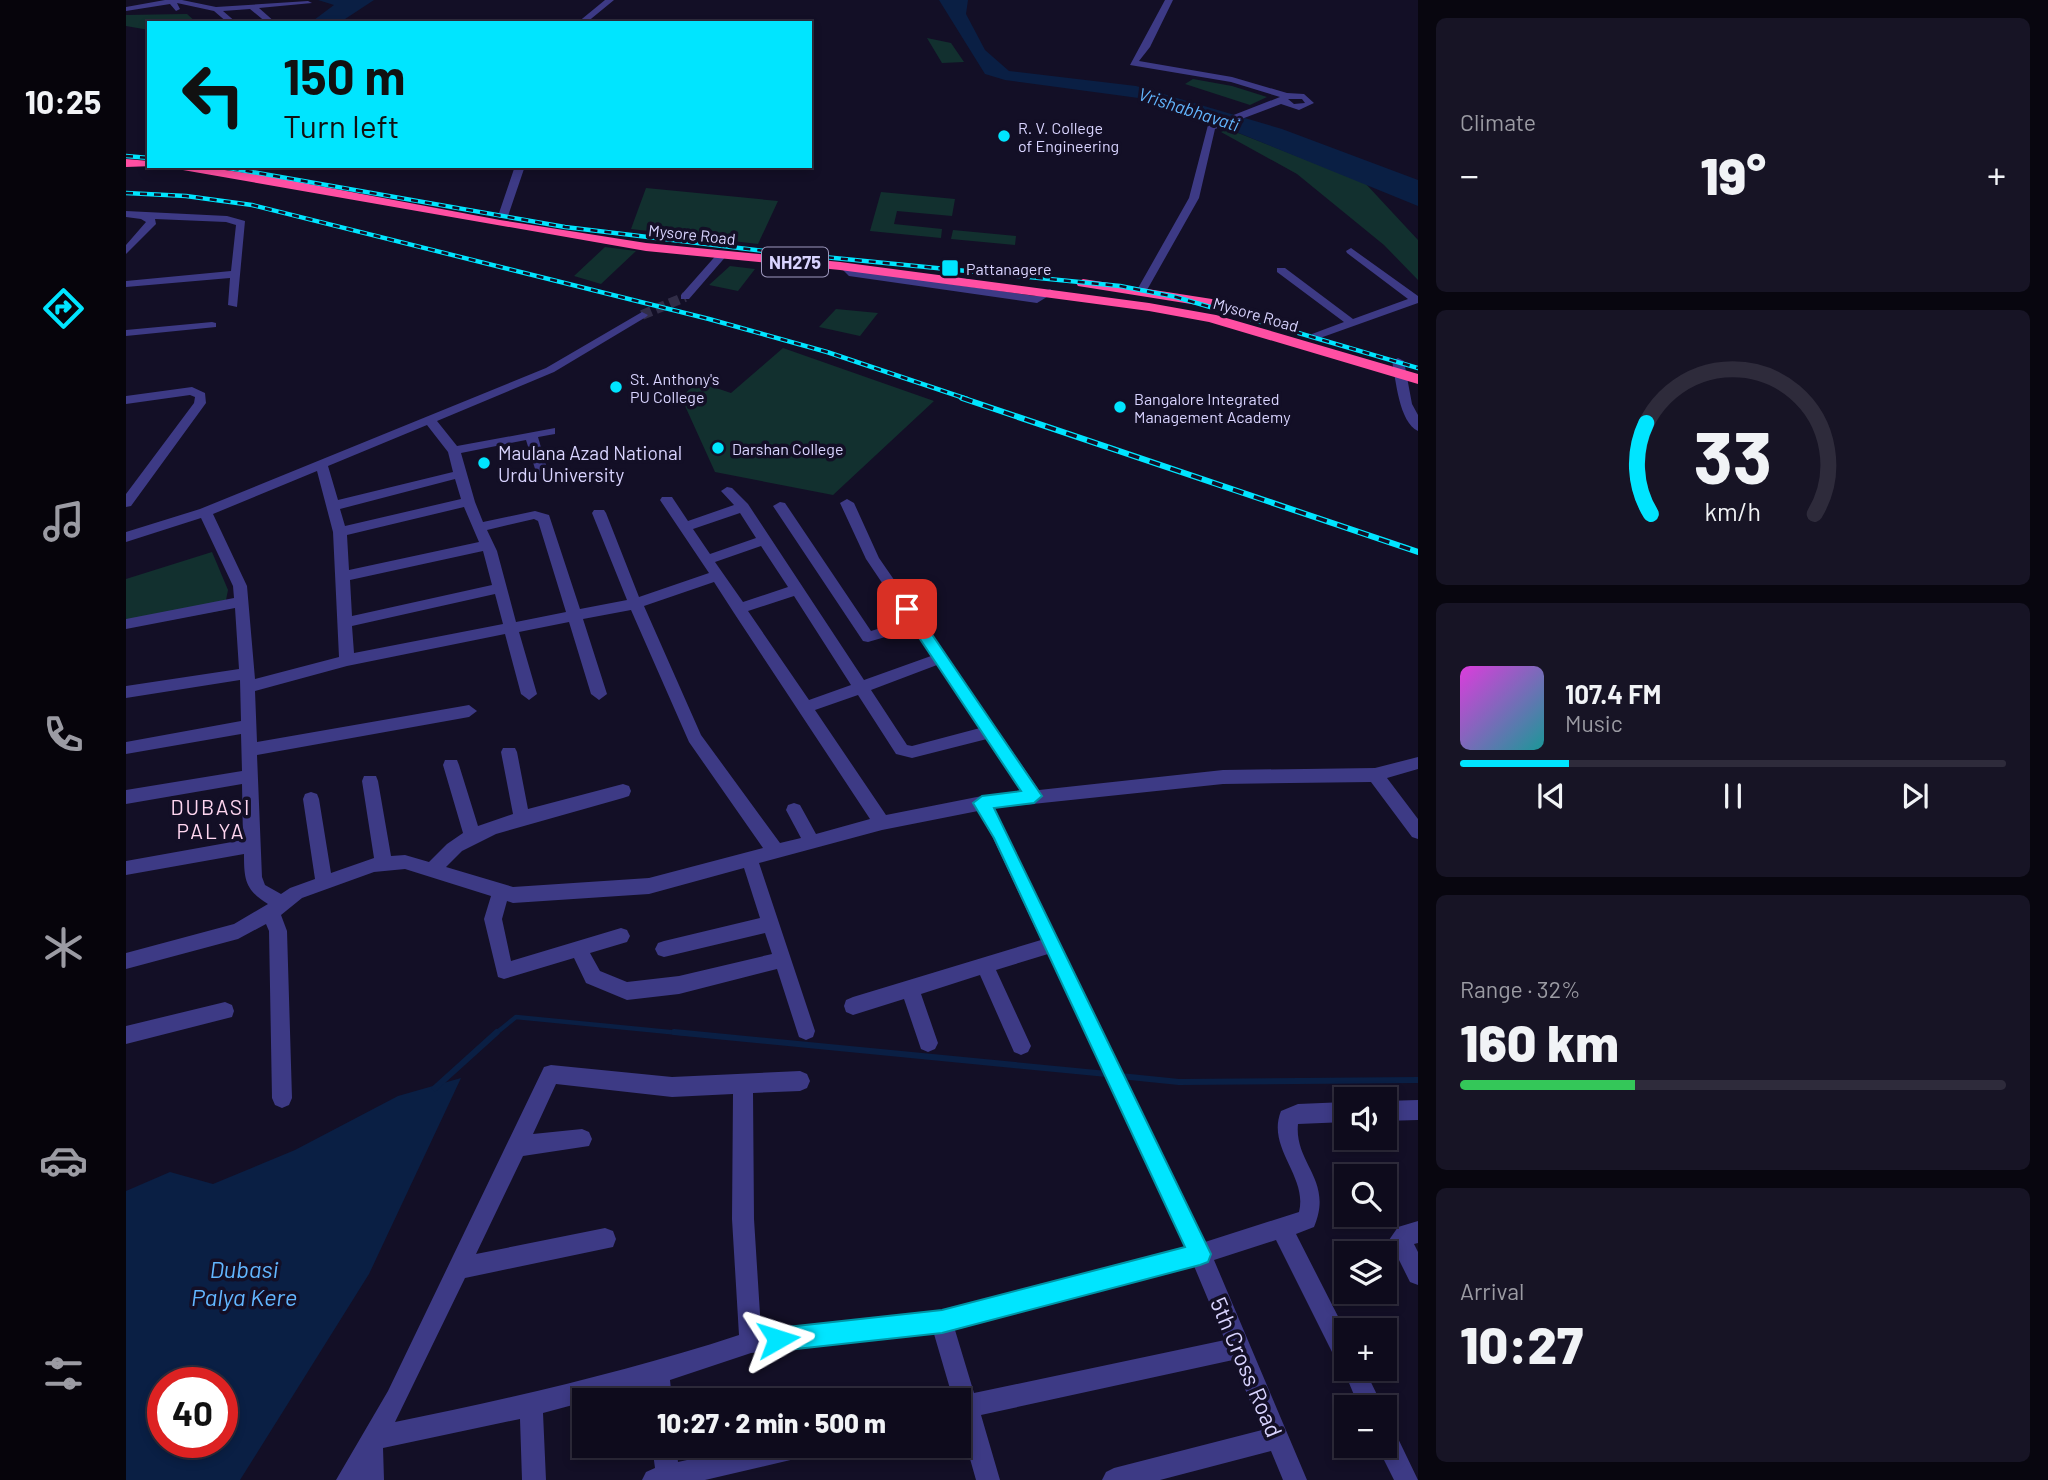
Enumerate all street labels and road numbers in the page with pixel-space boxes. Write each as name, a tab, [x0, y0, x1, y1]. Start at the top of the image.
street label: Mysore Road	[647, 220, 737, 248]
road number: NH275	[762, 248, 828, 276]
street label: Mysore Road	[1211, 293, 1301, 335]
street label: 5th Cross Road	[1205, 1293, 1289, 1441]

